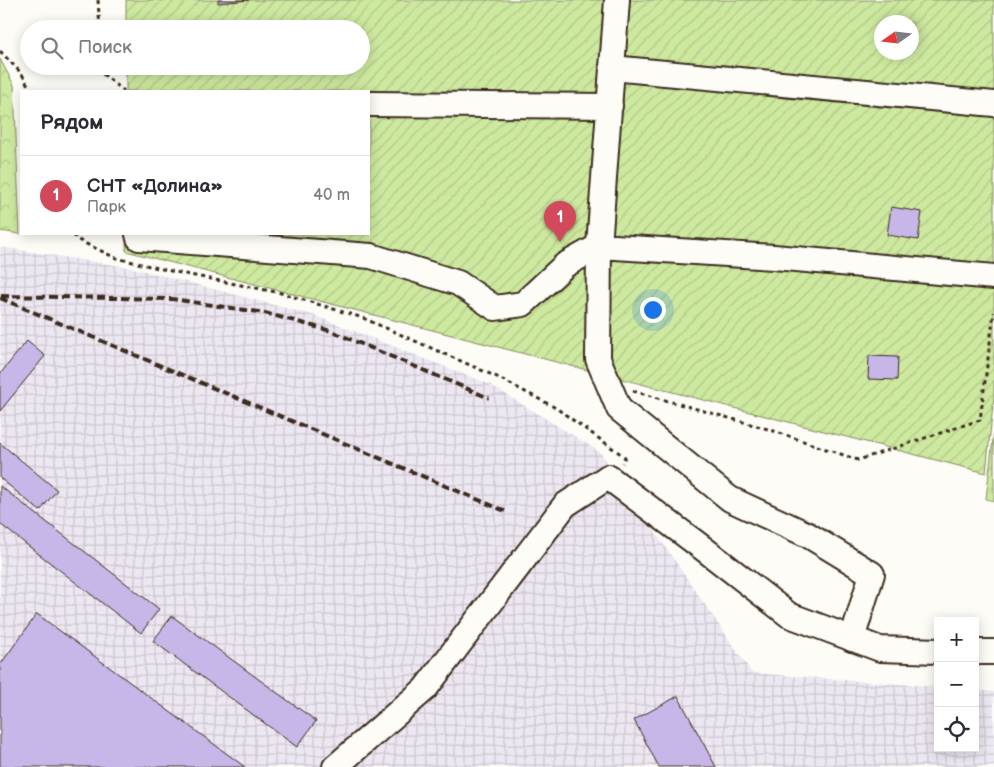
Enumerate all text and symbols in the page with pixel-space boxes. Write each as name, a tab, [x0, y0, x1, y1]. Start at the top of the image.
north arrow	[874, 15, 919, 60]
search box	[20, 20, 370, 75]
icon: search	[38, 34, 66, 62]
text: Поиск	[78, 36, 132, 59]
text: Рядом	[40, 110, 103, 135]
text: СНТ «Долина»	[87, 175, 223, 198]
text: 1	[53, 186, 59, 205]
text: 40 m	[313, 186, 350, 205]
text: Парк	[87, 198, 126, 217]
pin: 1	[544, 201, 576, 242]
your location	[640, 297, 666, 323]
map controls	[934, 617, 979, 752]
button: +	[934, 617, 979, 662]
button: −	[934, 662, 979, 707]
button: locate	[934, 707, 979, 752]

